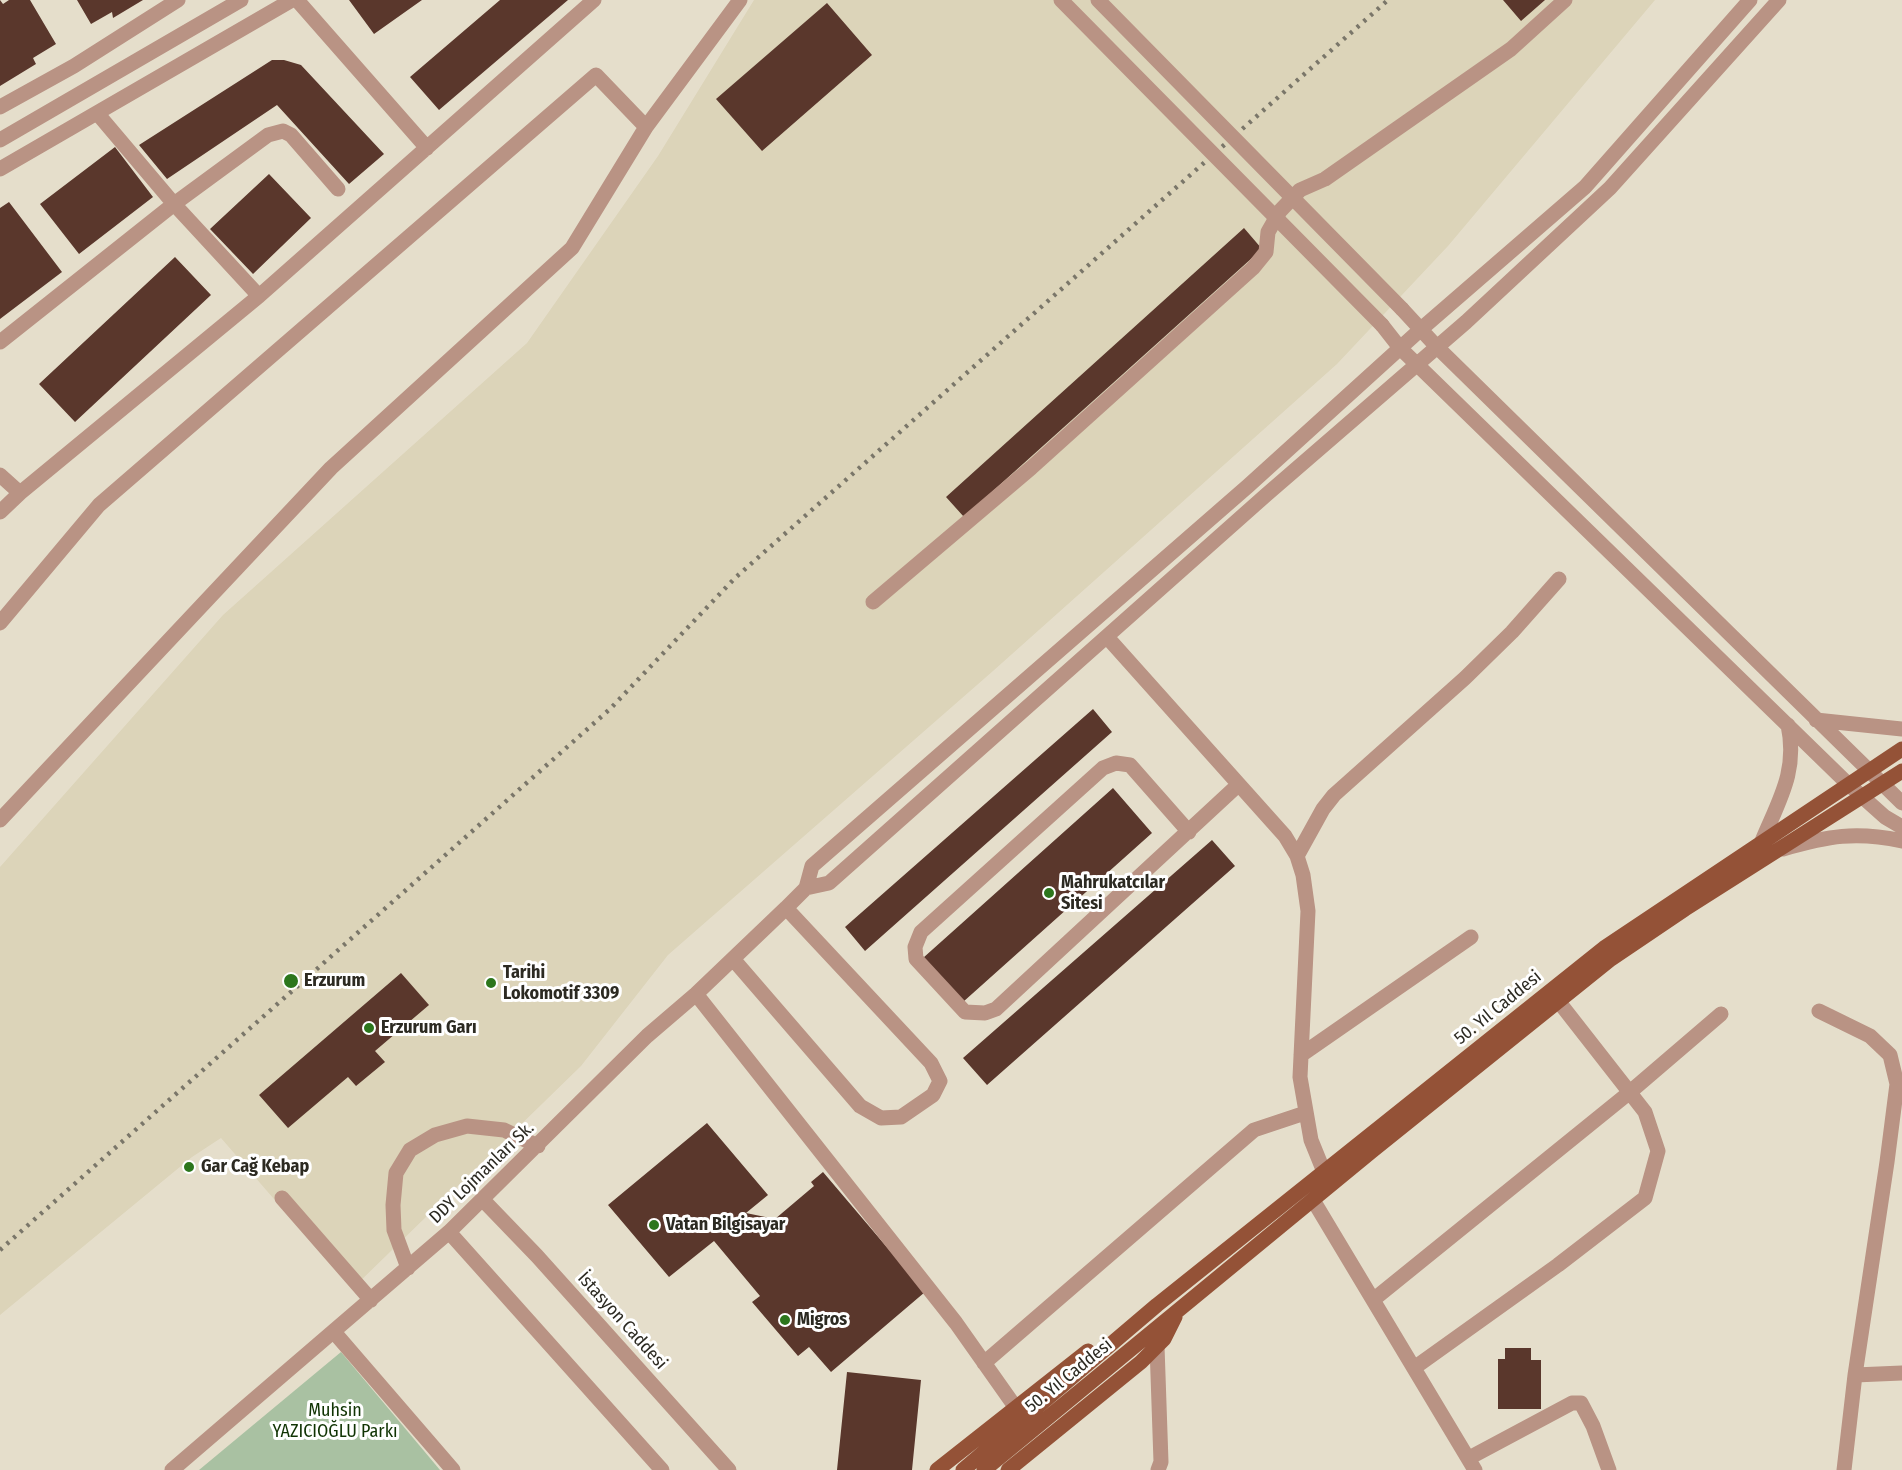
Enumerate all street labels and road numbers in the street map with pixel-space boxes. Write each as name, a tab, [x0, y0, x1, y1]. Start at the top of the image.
street label: 50. Yıl Caddesi	[1450, 966, 1546, 1050]
street label: DDY Lojmanları Sk.	[425, 1118, 539, 1228]
street label: İstasyon Caddesi	[573, 1268, 671, 1374]
street label: 50. Yıl Caddesi	[1021, 1334, 1117, 1418]

